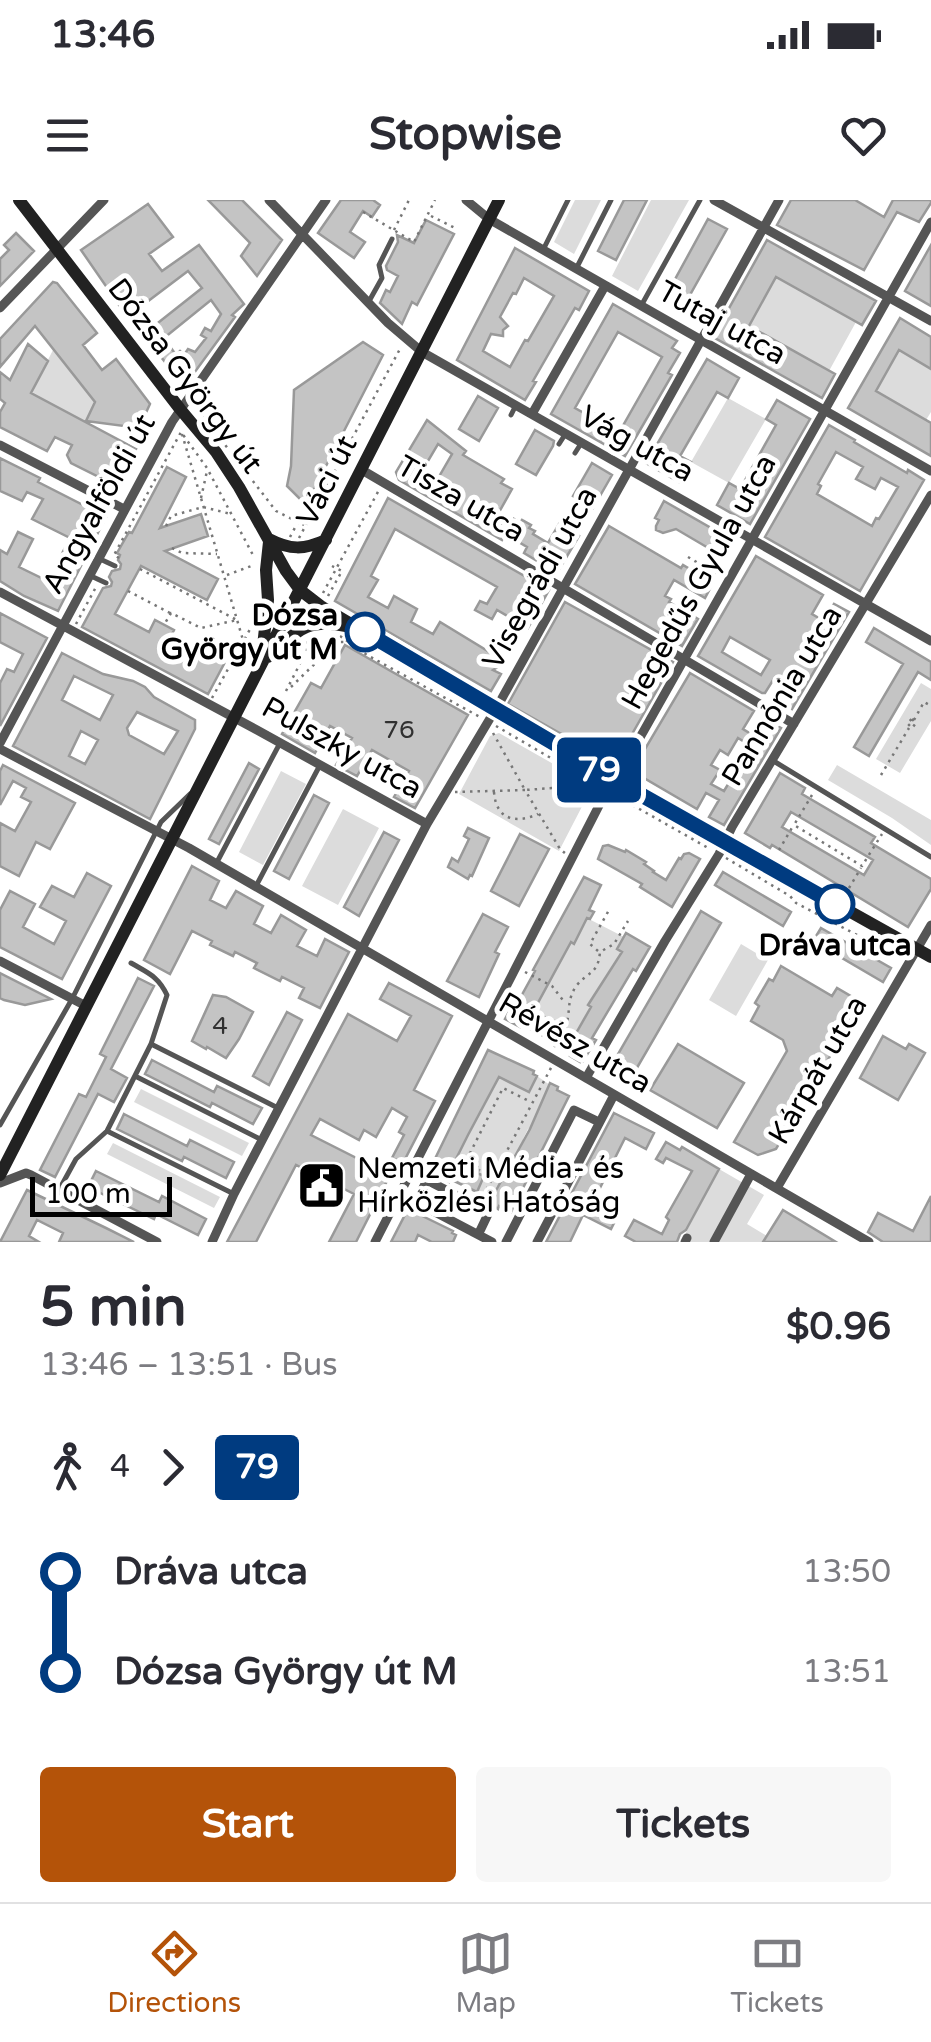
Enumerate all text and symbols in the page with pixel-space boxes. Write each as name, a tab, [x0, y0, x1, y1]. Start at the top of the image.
text: 13:46	[50, 12, 155, 58]
icon: menu	[40, 108, 95, 163]
text: Stopwise	[369, 108, 562, 162]
icon: heart	[836, 108, 891, 163]
street label: Dózsa György út	[100, 271, 270, 481]
street label: Tutaj utca	[651, 273, 793, 373]
street label: Vág utca	[573, 397, 701, 491]
street label: Angyalföldi út	[34, 408, 164, 600]
street label: Váci út	[288, 429, 366, 533]
street label: Tisza utca	[390, 448, 532, 550]
street label: Hegedűs Gyula utca	[613, 448, 785, 716]
street label: Visegrádi utca	[475, 480, 605, 676]
place label: Dózsa György út M	[161, 597, 338, 668]
street label: Pannónia utca	[714, 599, 850, 793]
marker: Dózsa György út M	[346, 613, 384, 651]
street label: Pulszky utca	[255, 689, 429, 807]
house number: 76	[383, 715, 415, 745]
line badge: 79	[554, 738, 644, 802]
text: 79	[577, 749, 621, 791]
marker: Dráva utca	[816, 885, 854, 923]
place label: Dráva utca	[758, 927, 912, 964]
street label: Révész utca	[492, 984, 658, 1102]
street label: Kárpát utca	[761, 989, 875, 1151]
house number: 4	[212, 1011, 228, 1041]
place label: Nemzeti Média- és Hírközlési Hatóság	[357, 1150, 624, 1221]
public building icon: Nemzeti Média- és Hírközlési Hatóság	[296, 1159, 348, 1211]
scale bar	[30, 1172, 172, 1216]
text: 100 m	[45, 1177, 131, 1211]
text: 5 min	[40, 1275, 187, 1341]
text: $0.96	[786, 1304, 891, 1350]
text: 13:46 – 13:51 · Bus	[40, 1346, 338, 1384]
icon: walk	[40, 1440, 95, 1495]
icon: forward	[145, 1440, 200, 1495]
text: 79	[235, 1446, 279, 1488]
text: 4	[110, 1448, 130, 1486]
text: Dráva utca	[114, 1549, 308, 1595]
text: 13:50	[802, 1553, 891, 1591]
text: Dózsa György út M	[114, 1649, 458, 1695]
text: 13:51	[802, 1653, 891, 1691]
button: Start	[40, 1767, 456, 1882]
button: Tickets	[476, 1767, 891, 1882]
tab: Directions	[107, 1926, 241, 2020]
tab: Map	[455, 1926, 516, 2020]
tab: Tickets	[730, 1926, 824, 2020]

